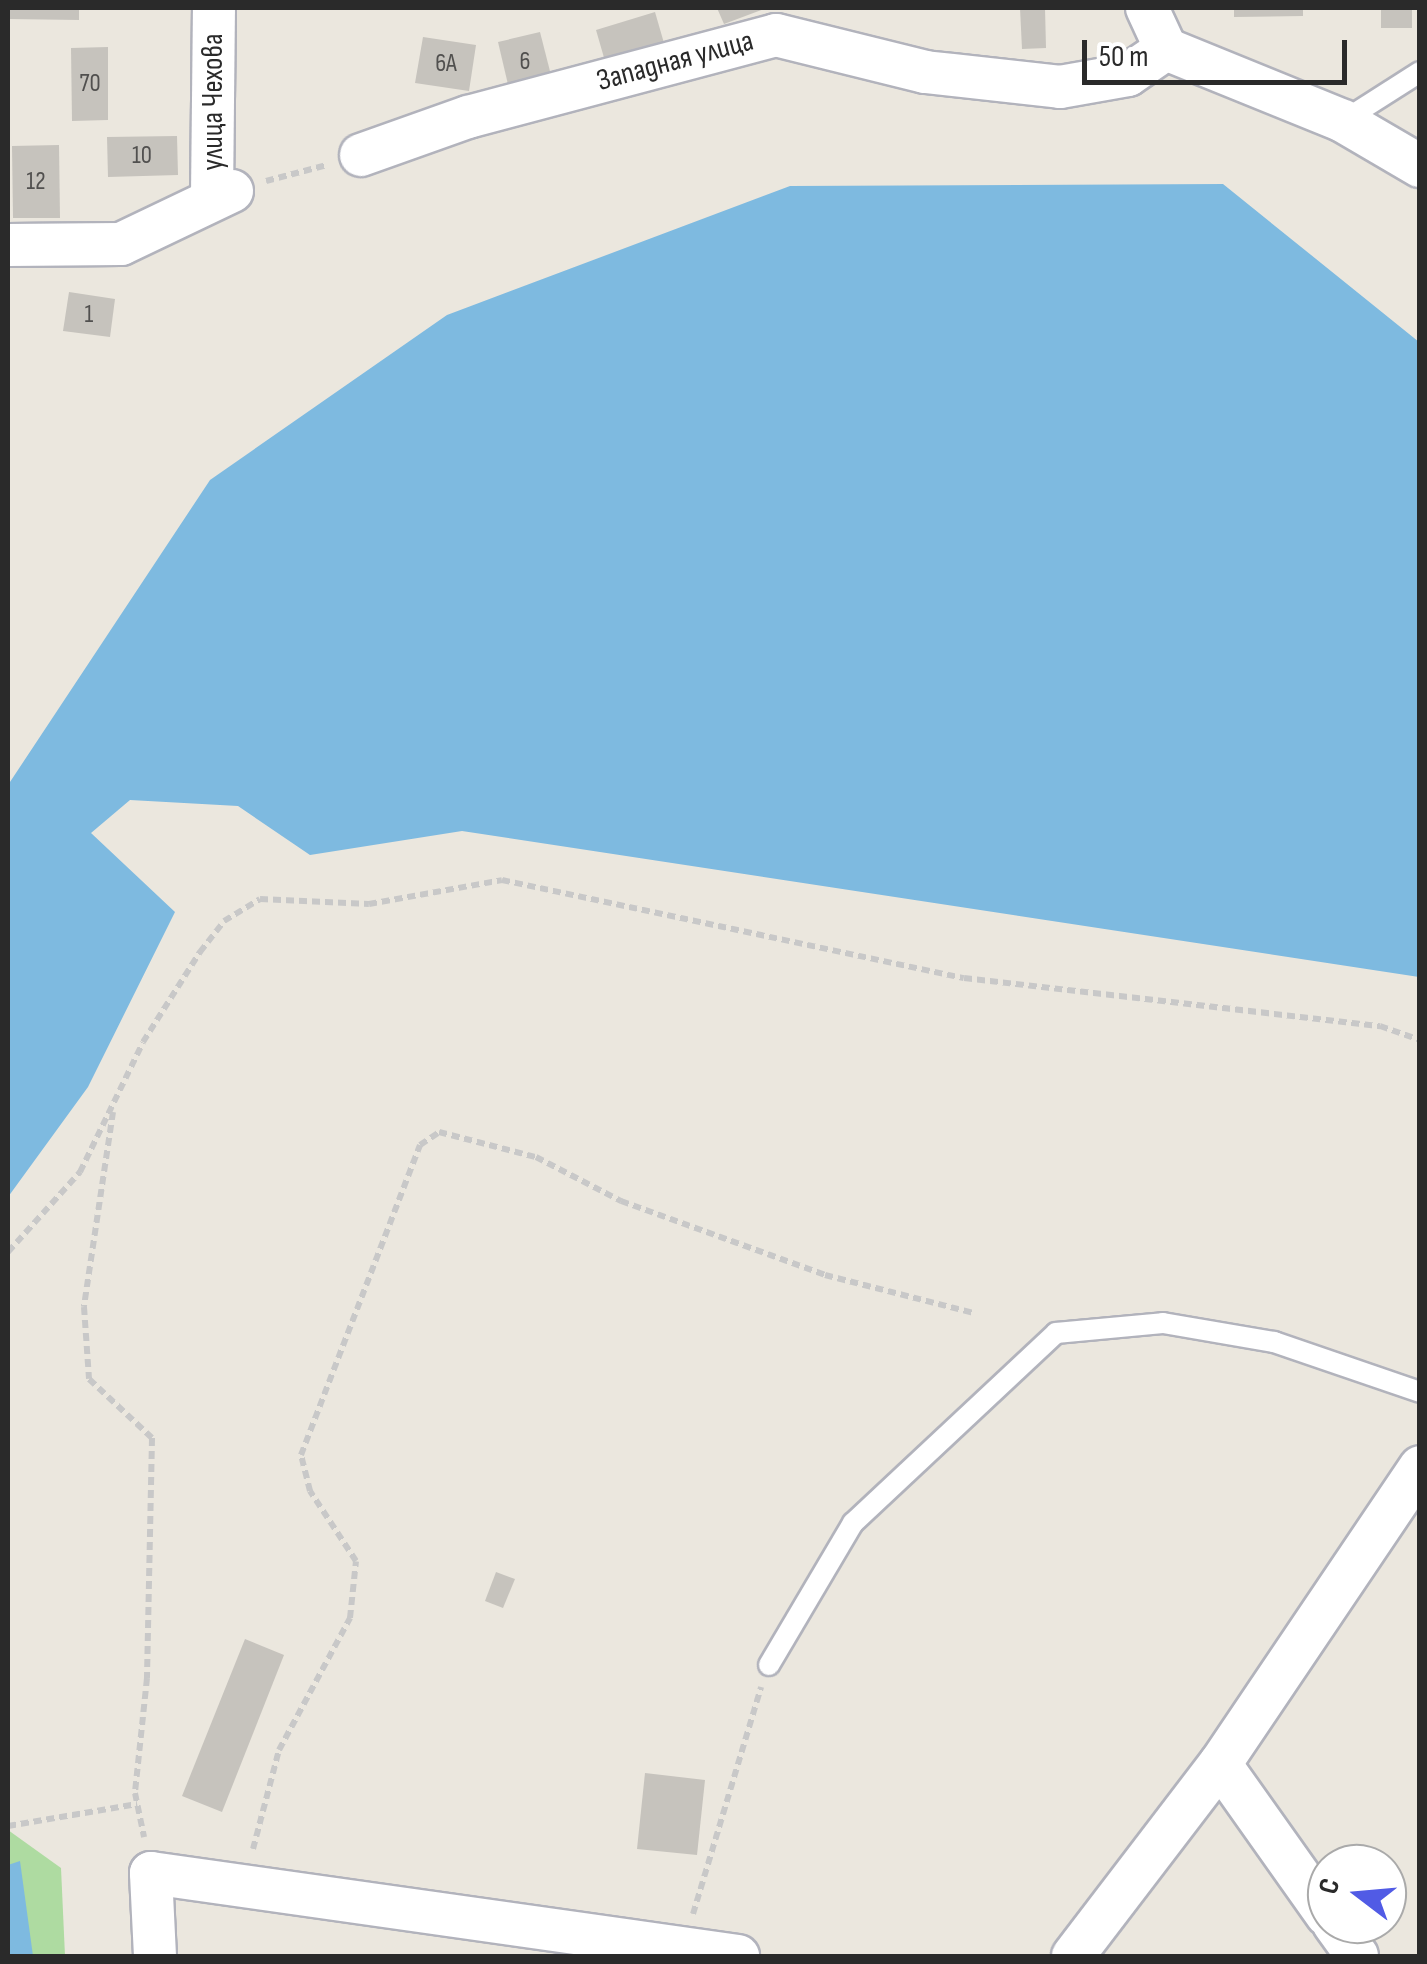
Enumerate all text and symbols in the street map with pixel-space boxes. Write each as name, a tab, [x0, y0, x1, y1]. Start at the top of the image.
scale bar	[1087, 20, 1352, 82]
street label: Западная улица	[593, 23, 757, 99]
street label: улица Чехова	[195, 34, 231, 170]
text: 50 m	[1099, 39, 1148, 75]
house number: 6	[520, 47, 530, 77]
house number: 6А	[435, 49, 457, 79]
house number: 70	[79, 69, 101, 99]
house number: 10	[132, 141, 152, 171]
house number: 12	[26, 167, 46, 197]
house number: 1	[85, 300, 93, 330]
north arrow	[1307, 1844, 1407, 1944]
text: С	[1312, 1875, 1347, 1898]

